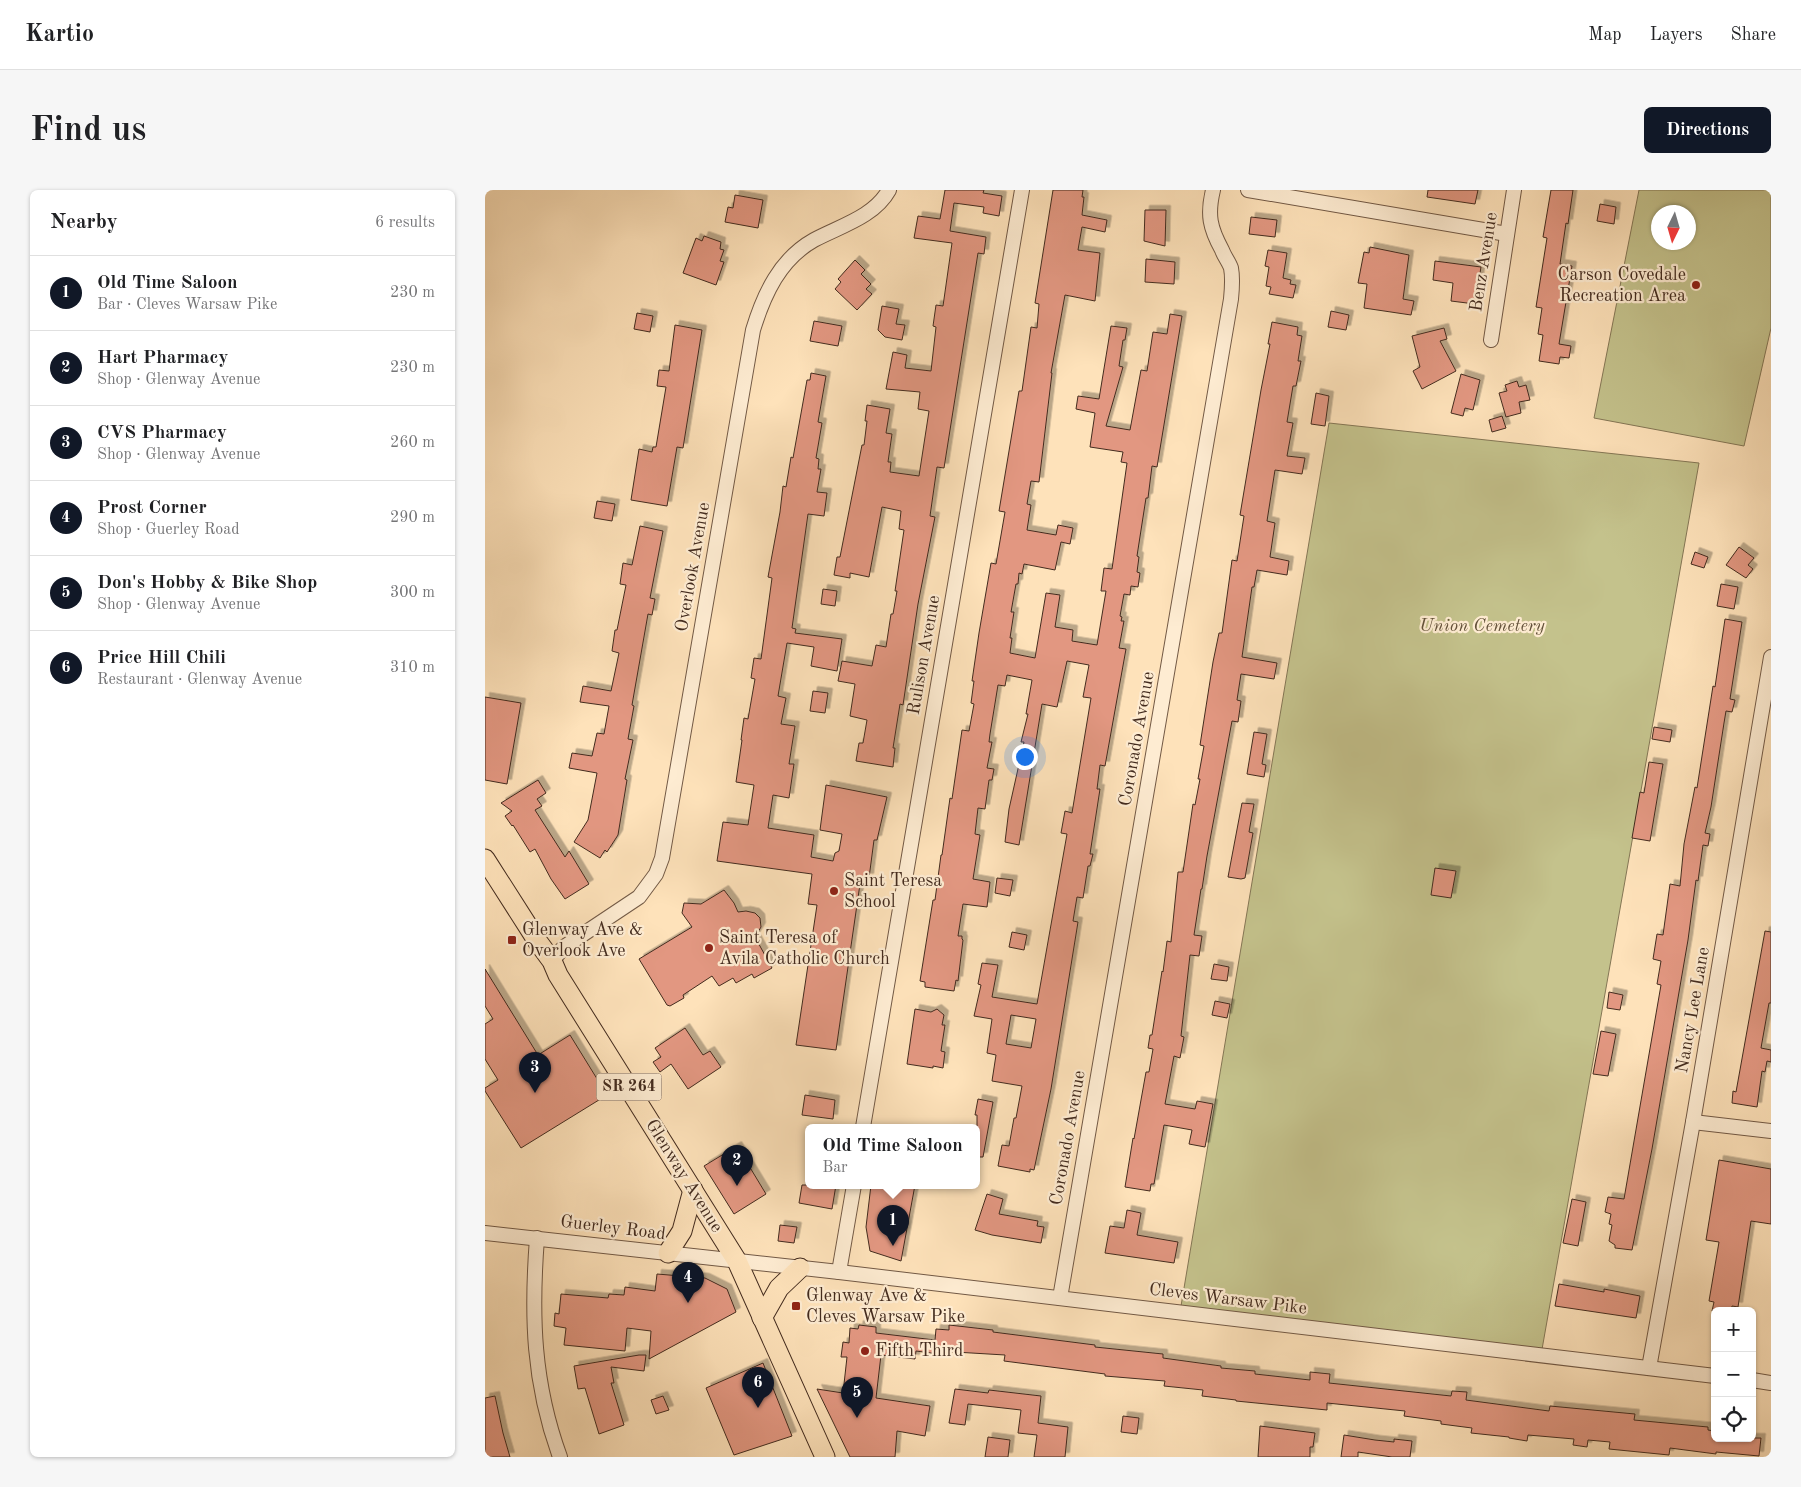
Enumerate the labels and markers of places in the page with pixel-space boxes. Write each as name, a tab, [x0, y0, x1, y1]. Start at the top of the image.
place label: Carson Covedale Recreation Area	[1558, 266, 1686, 305]
marker: Carson Covedale Recreation Area	[1690, 279, 1702, 291]
place label: Saint Teresa School	[844, 872, 942, 911]
marker: Saint Teresa School	[828, 885, 840, 897]
place label: Glenway Ave & Overlook Ave	[522, 921, 643, 960]
place label: Saint Teresa of Avila Catholic Church	[719, 929, 890, 968]
marker: Glenway Ave & Overlook Ave	[506, 934, 518, 946]
marker: Saint Teresa of Avila Catholic Church	[703, 942, 715, 954]
pin: 3	[519, 1052, 551, 1093]
pin: 2	[721, 1145, 753, 1186]
pin: 1	[877, 1205, 909, 1246]
pin: 4	[672, 1262, 704, 1303]
place label: Glenway Ave & Cleves Warsaw Pike	[806, 1287, 965, 1326]
marker: Glenway Ave & Cleves Warsaw Pike	[790, 1300, 802, 1312]
place label: Fifth Third	[875, 1342, 963, 1360]
marker: Fifth Third	[859, 1345, 871, 1357]
pin: 6	[742, 1367, 774, 1408]
pin: 5	[841, 1377, 873, 1418]

